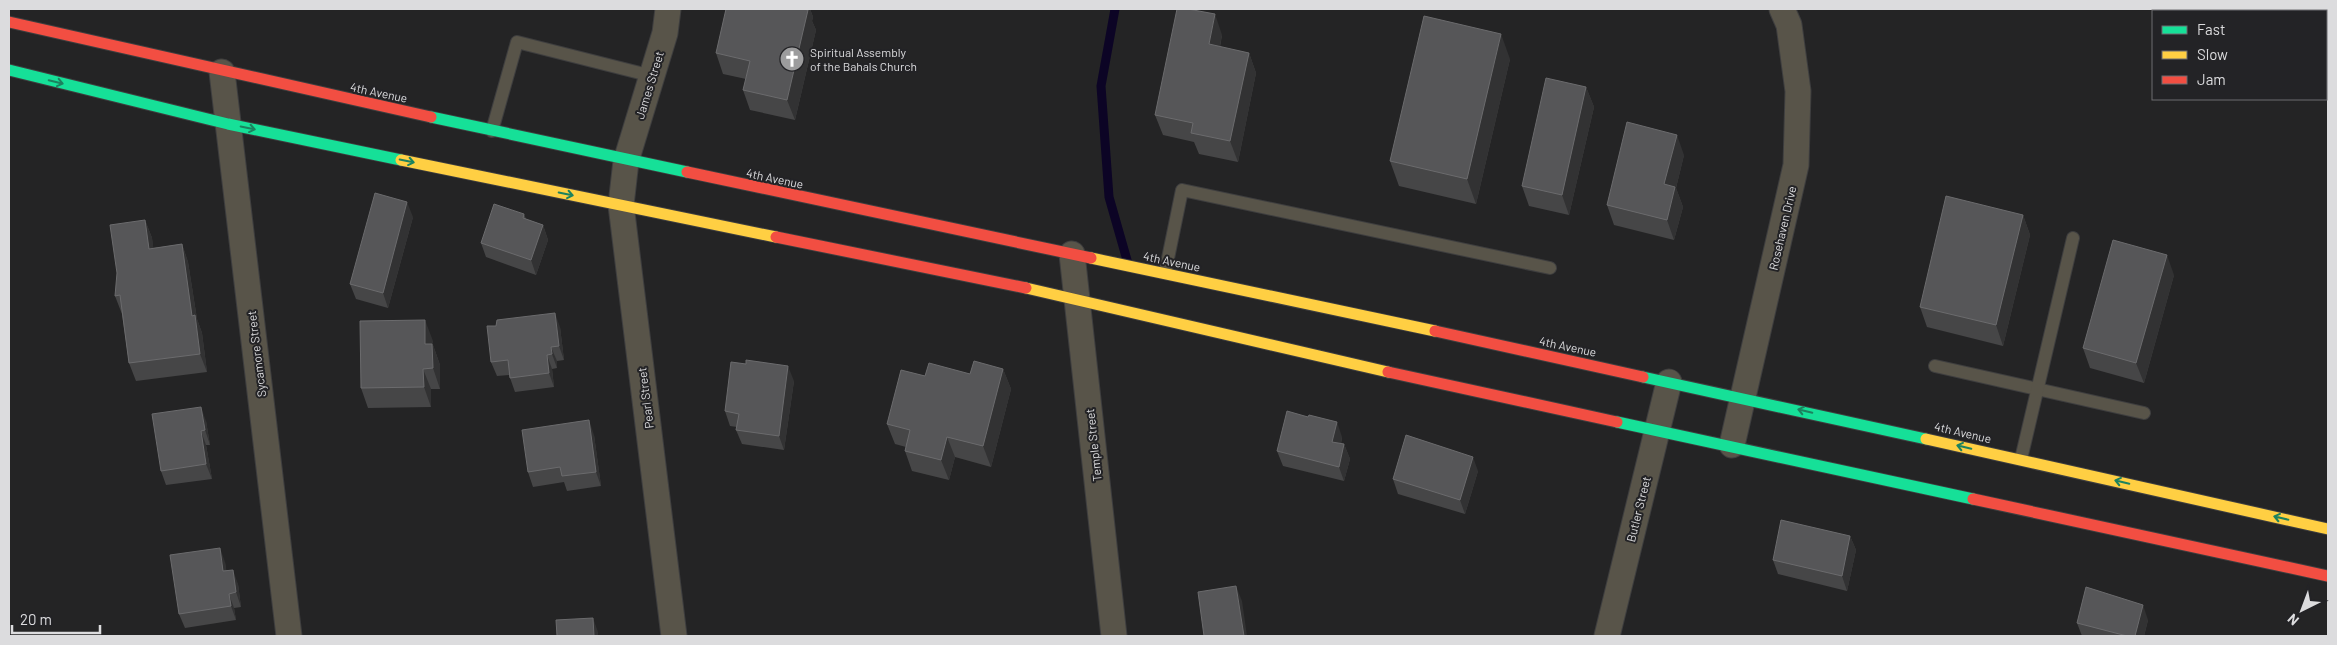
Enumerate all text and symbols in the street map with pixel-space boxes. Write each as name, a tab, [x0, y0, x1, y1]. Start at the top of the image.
legend	[2152, 10, 2327, 100]
text: Fast	[2197, 20, 2225, 38]
place label: Spiritual Assembly of the Bahals Church	[810, 45, 917, 73]
text: Slow	[2197, 45, 2228, 63]
church icon: Spiritual Assembly of the Bahals Church	[779, 46, 805, 72]
street label: James Street	[632, 49, 666, 121]
text: Jam	[2197, 70, 2226, 88]
one-way arrow	[48, 77, 64, 87]
street label: 4th Avenue	[349, 79, 409, 105]
one-way arrow	[240, 123, 256, 133]
one-way arrow	[399, 156, 415, 166]
street label: 4th Avenue	[745, 165, 805, 191]
street label: Rosehaven Drive	[1766, 185, 1798, 271]
one-way arrow	[558, 189, 574, 199]
street label: 4th Avenue	[1142, 248, 1202, 274]
street label: Sycamore Street	[244, 310, 268, 398]
street label: 4th Avenue	[1538, 333, 1598, 359]
street label: Pearl Street	[634, 367, 656, 429]
one-way arrow	[1798, 406, 1814, 415]
street label: Temple Street	[1082, 408, 1104, 482]
street label: 4th Avenue	[1933, 419, 1993, 445]
one-way arrow	[1956, 441, 1972, 451]
street label: Butler Street	[1623, 475, 1653, 543]
one-way arrow	[2115, 477, 2131, 486]
one-way arrow	[2273, 513, 2289, 522]
north arrow	[2277, 585, 2327, 635]
scale bar	[12, 602, 100, 634]
text: 20 m	[20, 610, 52, 628]
text: N	[2284, 611, 2302, 629]

